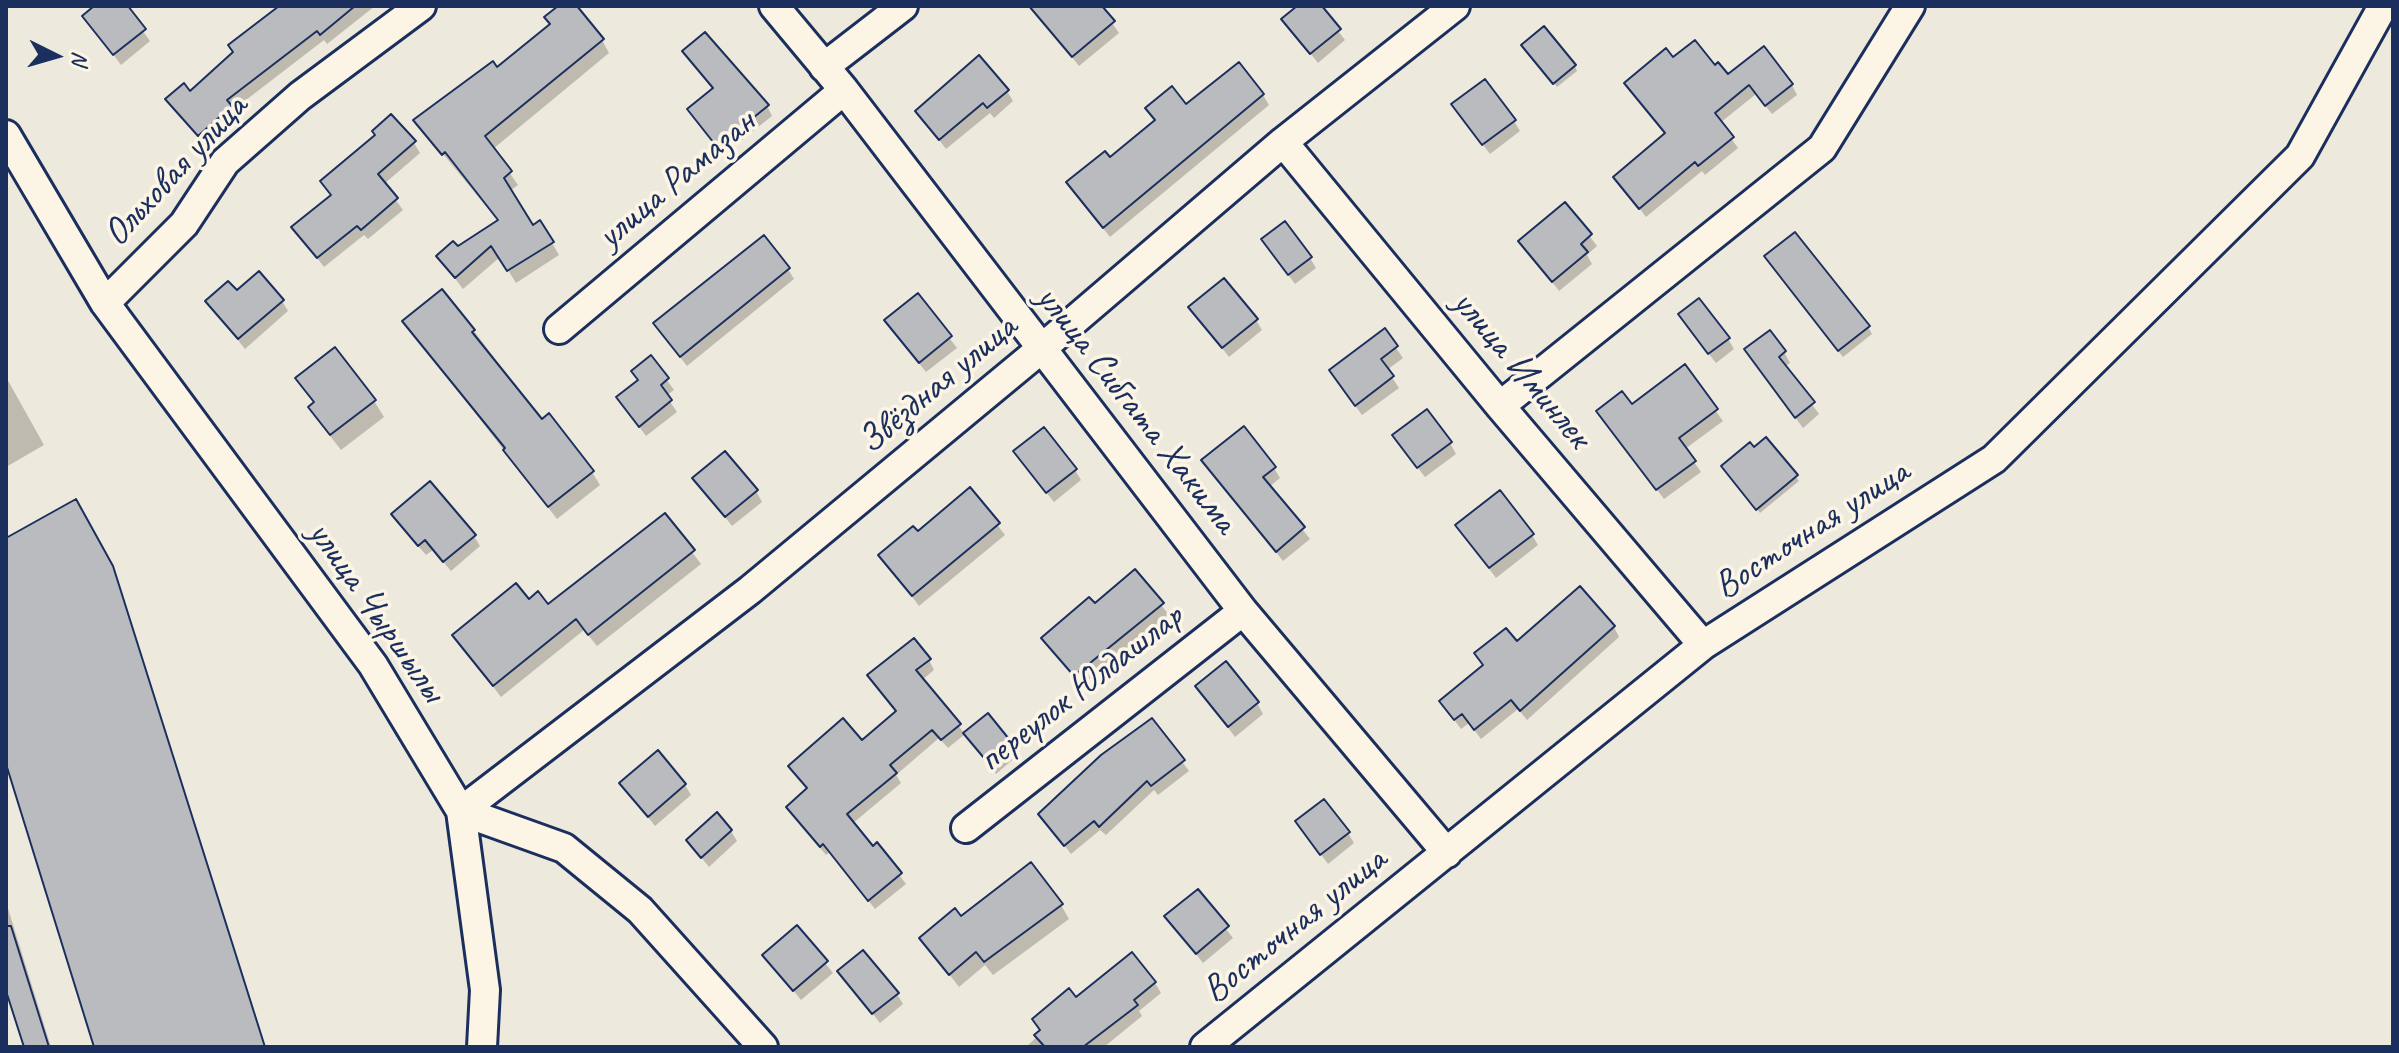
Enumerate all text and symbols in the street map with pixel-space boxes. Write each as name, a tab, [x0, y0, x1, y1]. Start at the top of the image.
north arrow	[16, 16, 96, 96]
text: N	[65, 50, 94, 66]
street label: Ольховая улица	[94, 86, 258, 256]
street label: улица Рамазан	[588, 101, 766, 259]
street label: улица Сибгата Хакима	[1025, 277, 1247, 543]
street label: улица Иминлек	[1442, 282, 1600, 458]
street label: Звёздная улица	[849, 305, 1027, 465]
street label: Восточная улица	[1706, 450, 1918, 610]
street label: улица Чыршылы	[297, 513, 455, 711]
street label: переулок Юлдашлар	[969, 595, 1193, 783]
street label: Восточная улица	[1194, 838, 1396, 1014]

